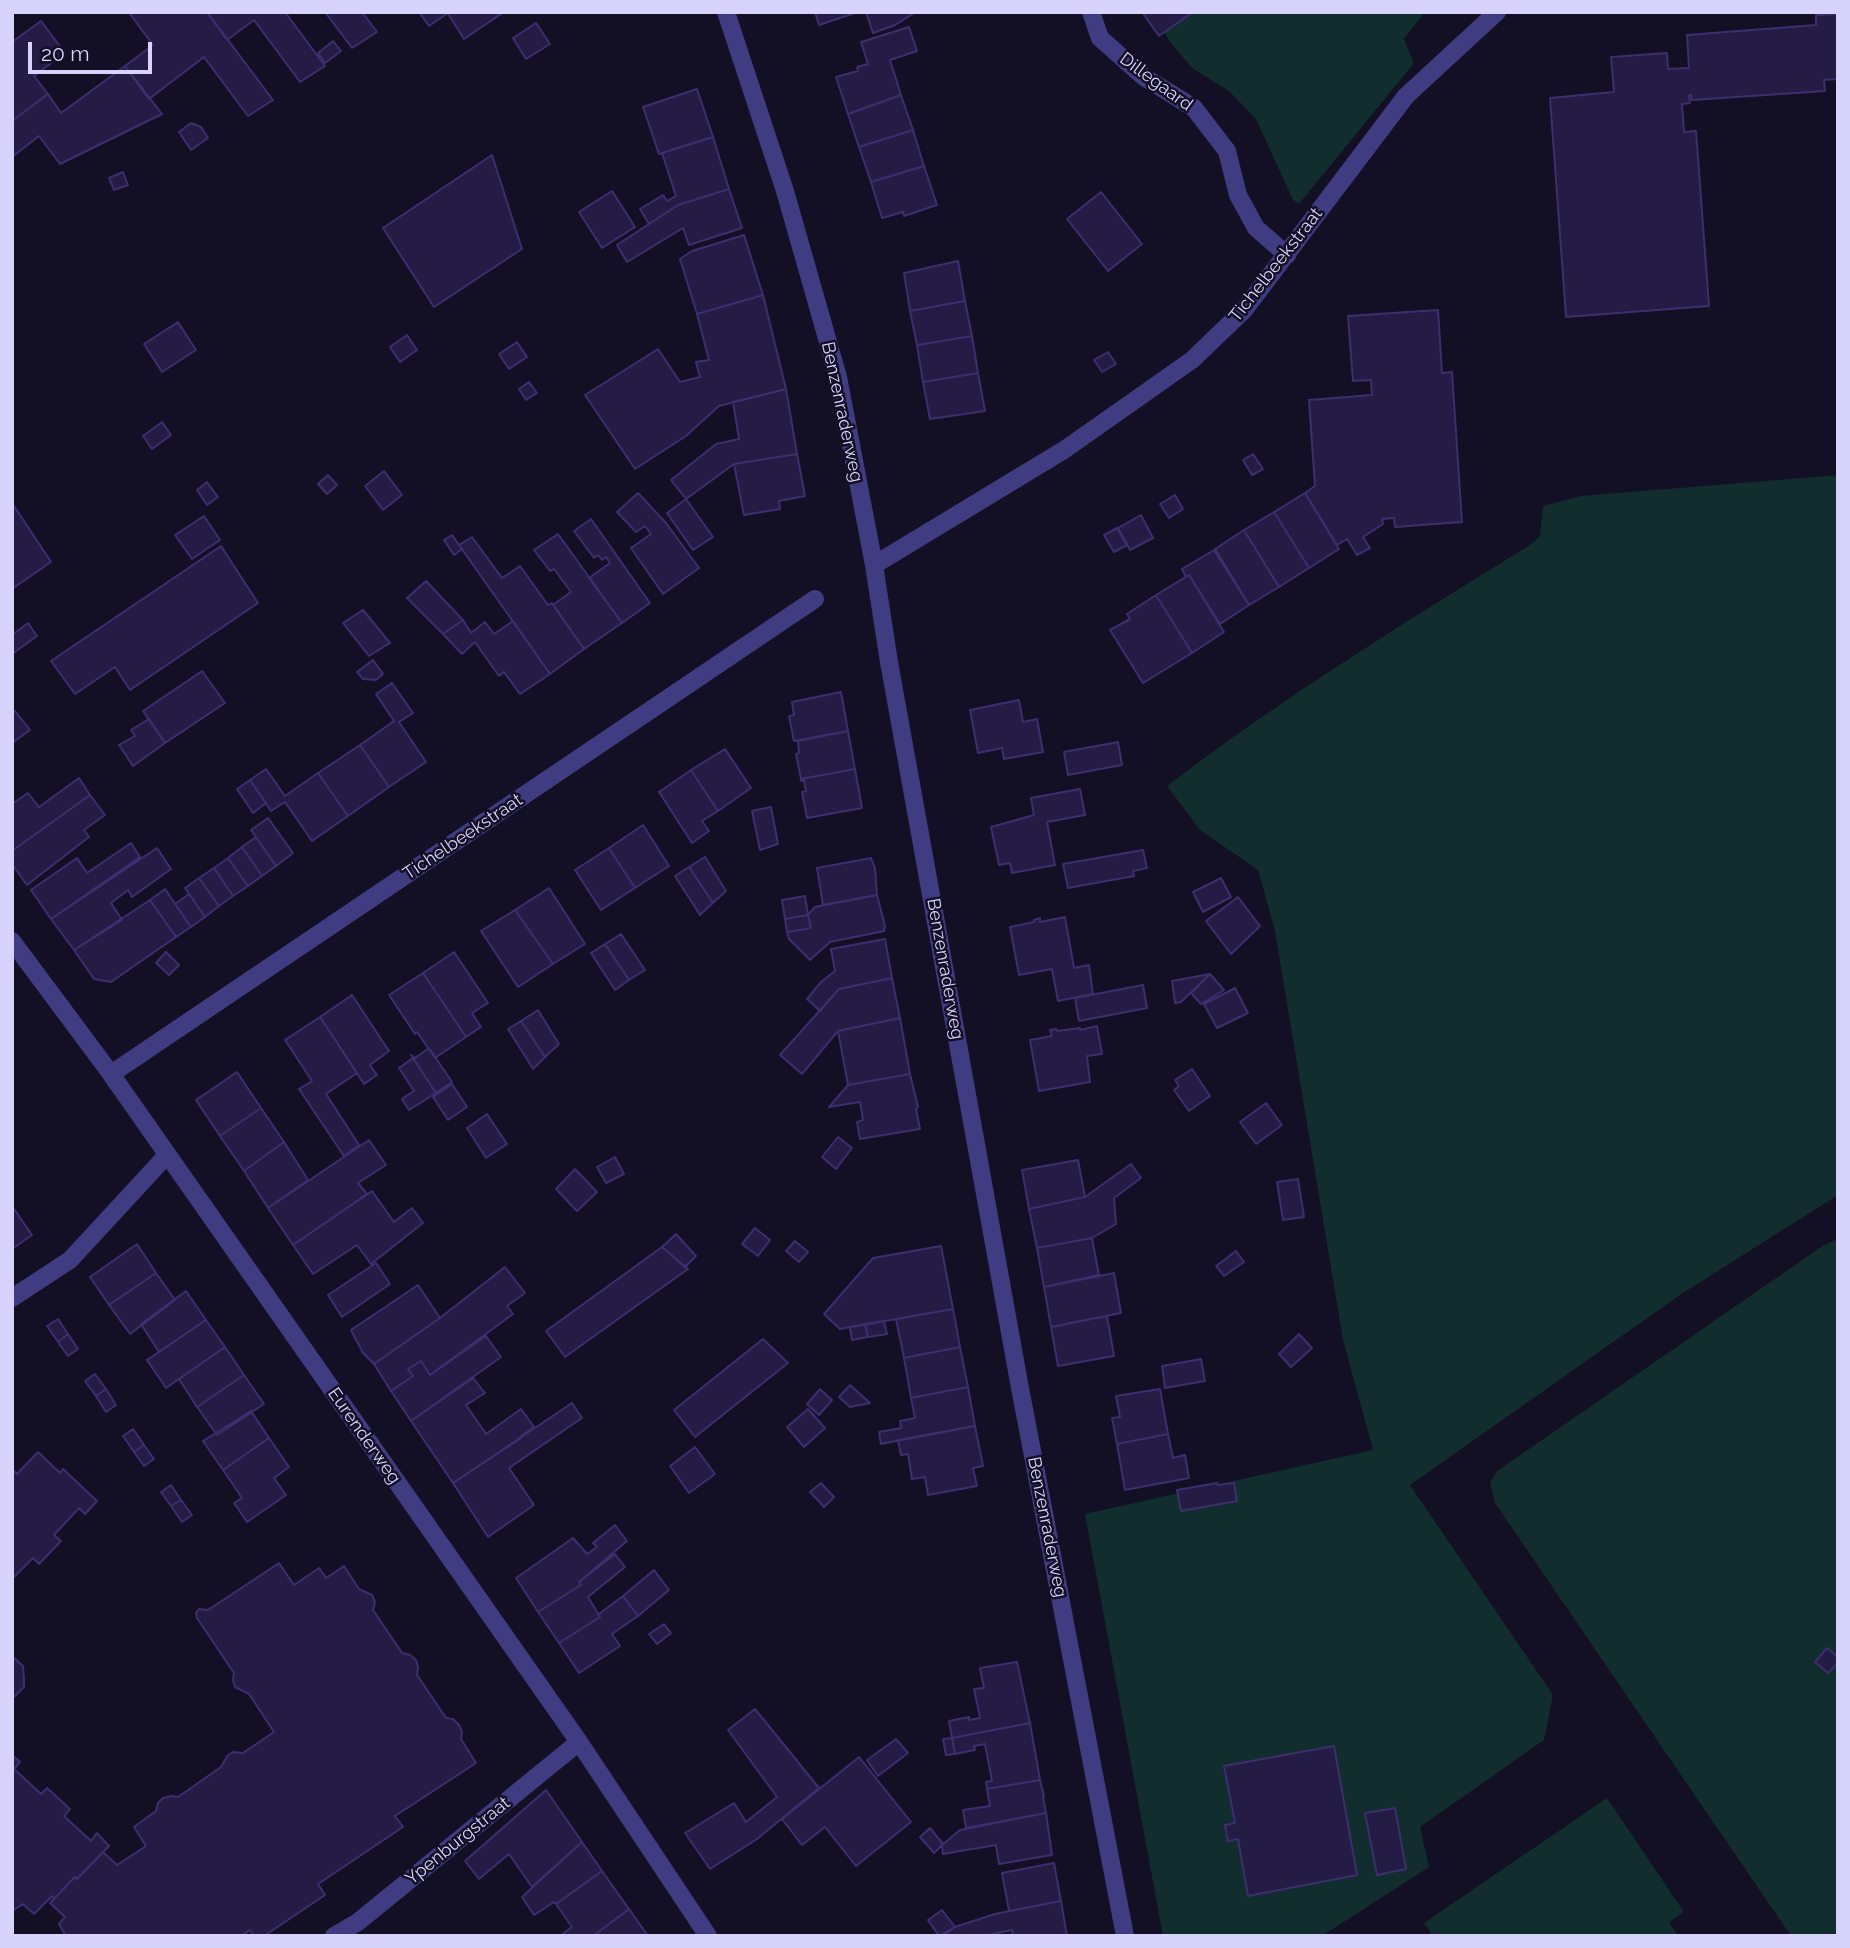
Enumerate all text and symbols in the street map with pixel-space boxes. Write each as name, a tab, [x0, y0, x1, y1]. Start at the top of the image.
scale bar	[32, 28, 156, 72]
text: 20 m	[41, 41, 89, 66]
street label: Dillegaard	[1115, 48, 1197, 116]
street label: Tichelbeekstraat	[1225, 204, 1327, 326]
street label: Benzenraderweg	[817, 340, 867, 484]
street label: Tichelbeekstraat	[399, 789, 527, 885]
street label: Benzenraderweg	[922, 897, 968, 1041]
street label: Eurenderweg	[323, 1384, 405, 1488]
street label: Benzenraderweg	[1023, 1455, 1071, 1599]
street label: Ypenburgstraat	[401, 1792, 515, 1890]

